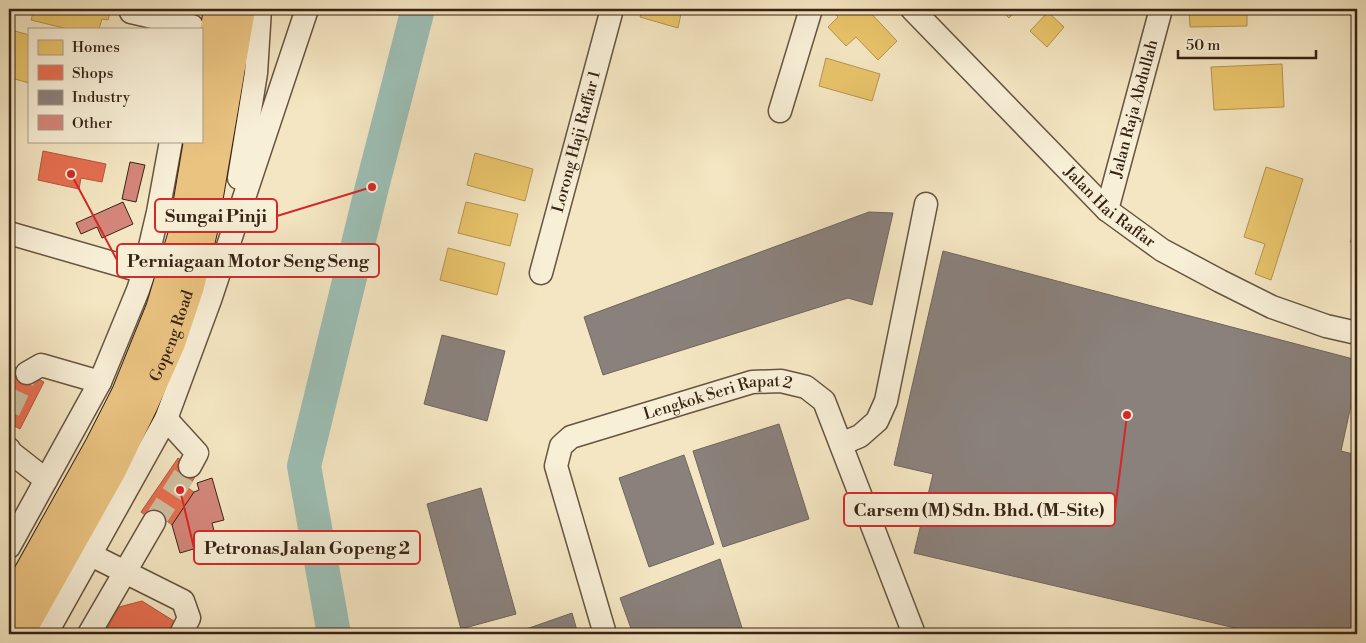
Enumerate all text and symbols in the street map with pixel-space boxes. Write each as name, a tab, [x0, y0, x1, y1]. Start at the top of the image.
legend	[28, 28, 202, 142]
scale bar	[1178, 28, 1316, 60]
text: 50 m	[1186, 36, 1220, 55]
street label: Jalan Raja Abdullah	[1106, 37, 1162, 181]
text: Homes	[72, 38, 120, 57]
text: Shops	[72, 64, 113, 83]
street label: Lorong Haji Raffar 1	[548, 68, 605, 215]
text: Industry	[72, 88, 131, 107]
text: Other	[72, 114, 113, 133]
street label: Jalan Hai Raffar	[1059, 161, 1159, 252]
callout: Sungai Pinji	[155, 199, 277, 232]
text: Sungai Pinji	[165, 205, 267, 228]
callout: Perniagaan Motor Seng Seng	[117, 244, 379, 277]
text: Perniagaan Motor Seng Seng	[127, 250, 370, 273]
street label: Gopeng Road	[145, 288, 198, 385]
street label: Lengkok Seri Rapat 2	[641, 371, 794, 424]
callout: Carsem (M) Sdn. Bhd. (M-Site)	[844, 493, 1115, 526]
text: Carsem (M) Sdn. Bhd. (M-Site)	[854, 499, 1105, 522]
callout: Petronas Jalan Gopeng 2	[194, 531, 420, 564]
text: Petronas Jalan Gopeng 2	[204, 537, 410, 560]

